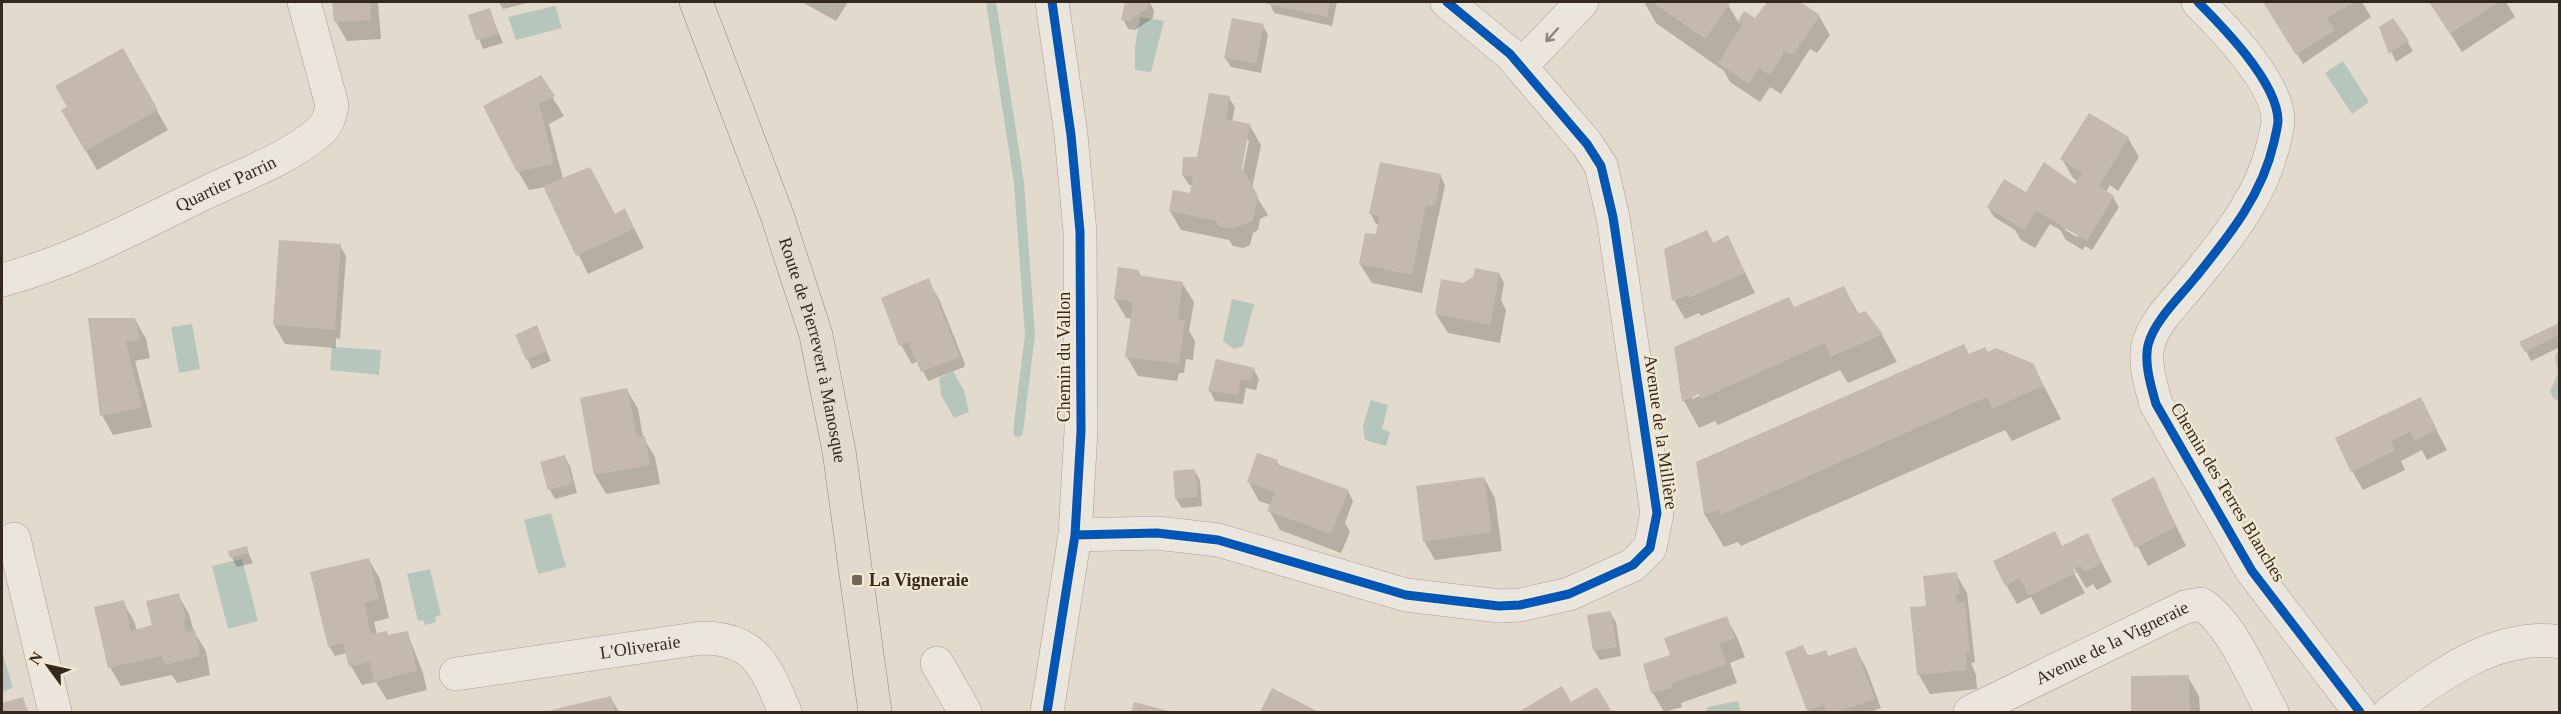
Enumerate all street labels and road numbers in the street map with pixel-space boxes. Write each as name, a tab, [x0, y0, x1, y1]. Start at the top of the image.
street label: Quartier Parrin	[172, 152, 279, 216]
street label: Route de Pierrevert à Manosque	[775, 235, 851, 464]
street label: Chemin du Vallon	[1054, 292, 1074, 422]
street label: Avenue de la Millière	[1640, 353, 1682, 511]
street label: Chemin des Terres Blanches	[2167, 399, 2289, 585]
street label: Avenue de la Vigneraie	[2032, 597, 2192, 688]
street label: L'Oliveraie	[598, 631, 682, 663]

